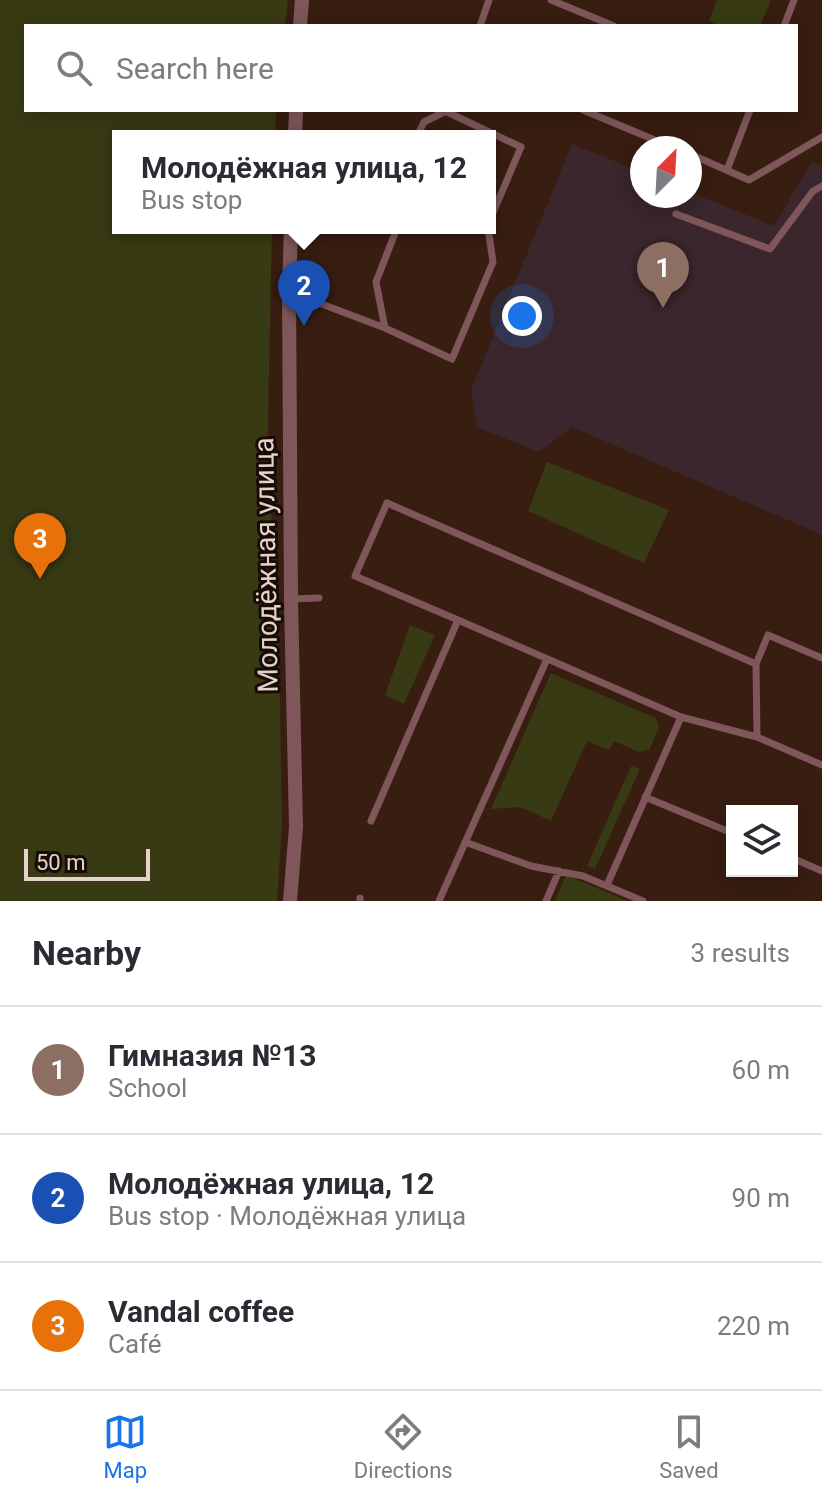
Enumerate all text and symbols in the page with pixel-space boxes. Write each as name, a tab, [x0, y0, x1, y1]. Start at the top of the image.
search box	[24, 24, 798, 112]
icon: search	[52, 46, 96, 90]
text: Search here	[116, 51, 274, 86]
popup	[112, 130, 496, 234]
north arrow	[630, 136, 702, 208]
text: Молодёжная улица, 12	[141, 150, 467, 185]
text: Bus stop	[141, 185, 242, 215]
pin: 1	[637, 242, 689, 308]
pin: 2	[278, 260, 330, 326]
your location	[502, 296, 542, 336]
street label: Молодёжная улица	[247, 437, 285, 693]
pin: 3	[14, 513, 66, 579]
map controls	[726, 805, 798, 877]
button: layers	[726, 805, 798, 877]
scale bar	[24, 845, 150, 881]
text: 50 m	[36, 850, 85, 875]
text: Nearby	[32, 933, 141, 973]
text: 3 results	[691, 938, 790, 968]
text: Гимназия №13	[108, 1038, 316, 1073]
text: 1	[51, 1055, 65, 1085]
text: 60 m	[732, 1055, 790, 1085]
text: School	[108, 1073, 187, 1103]
text: Молодёжная улица, 12	[108, 1166, 434, 1201]
text: 2	[51, 1183, 65, 1213]
text: 90 m	[732, 1183, 790, 1213]
text: Bus stop · Молодёжная улица	[108, 1201, 466, 1231]
text: Vandal coffee	[108, 1294, 294, 1329]
text: 3	[51, 1311, 65, 1341]
text: 220 m	[717, 1311, 790, 1341]
text: Café	[108, 1329, 162, 1359]
tab: Map	[103, 1410, 147, 1483]
tab: Directions	[354, 1410, 453, 1483]
tab: Saved	[659, 1410, 719, 1483]

